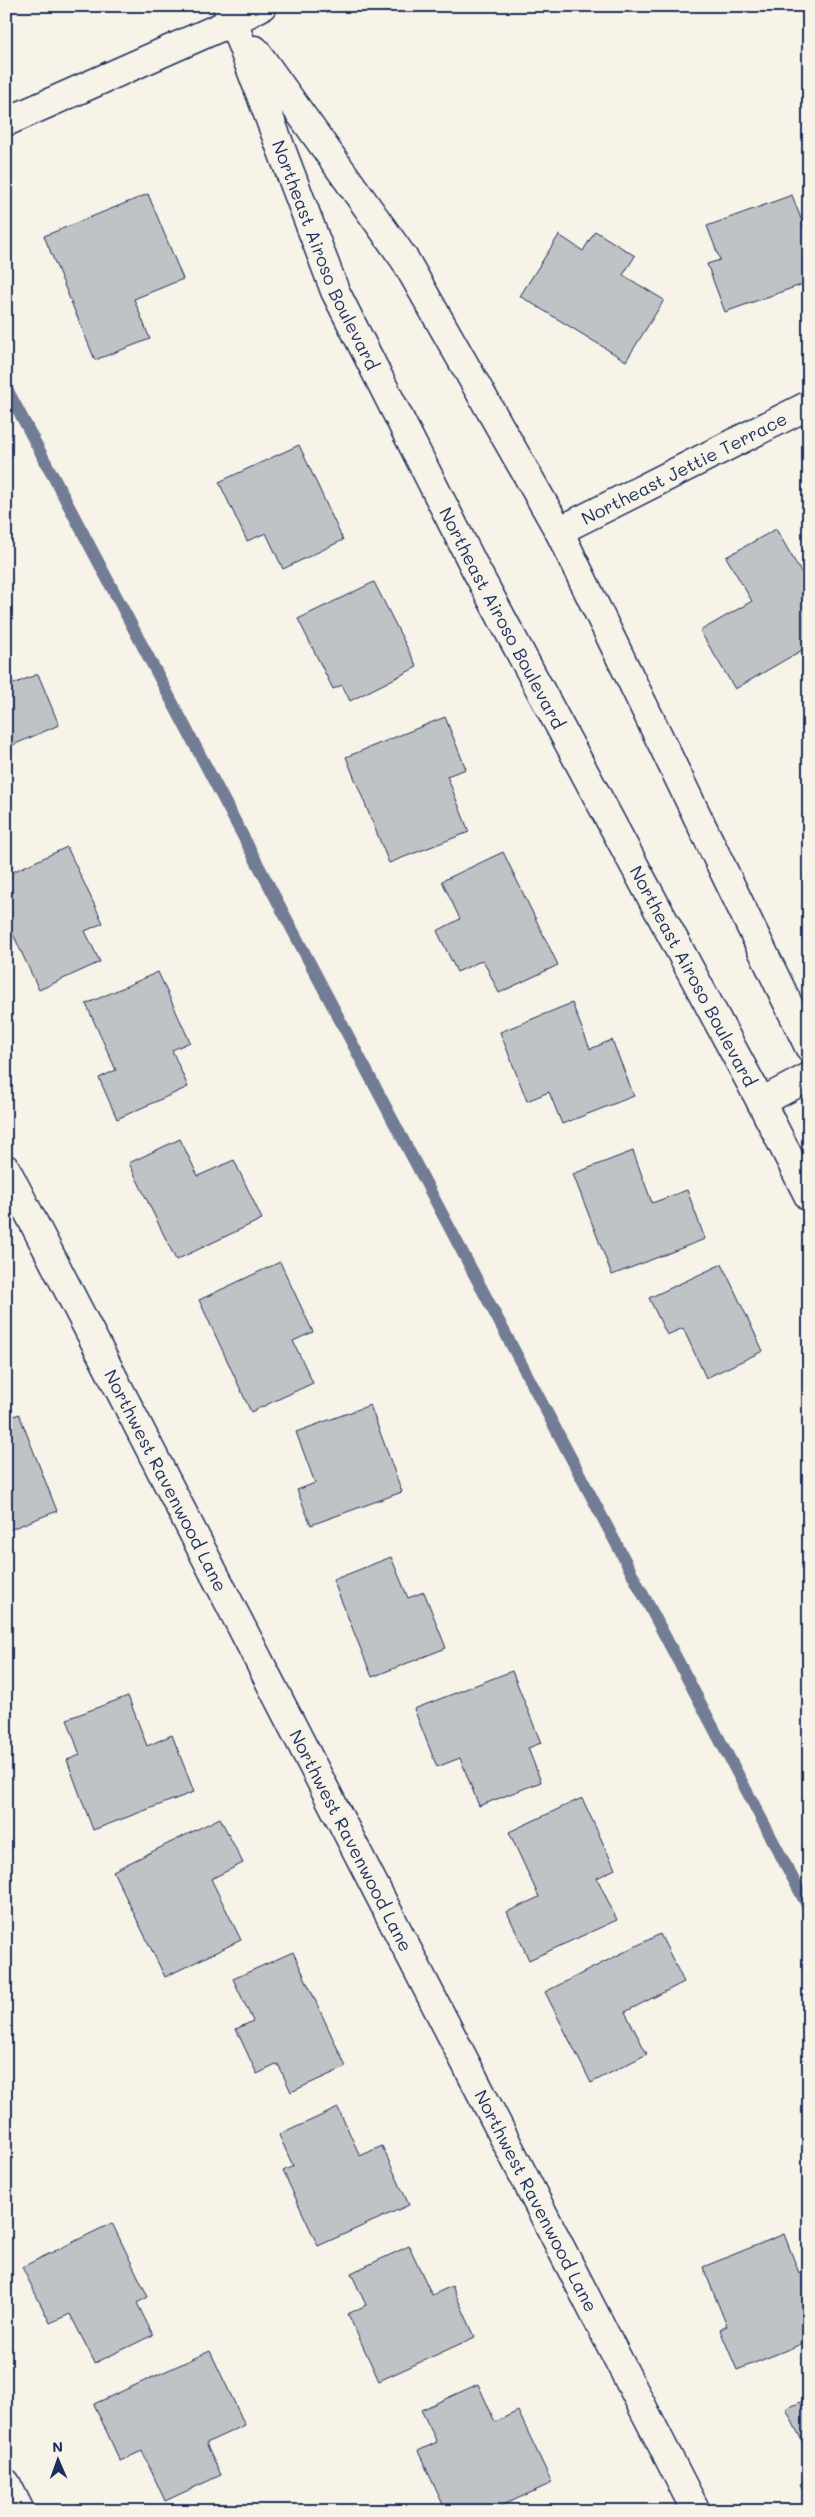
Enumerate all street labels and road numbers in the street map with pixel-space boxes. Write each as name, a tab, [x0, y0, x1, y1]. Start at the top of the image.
street label: Northeast Airoso Boulevard	[267, 137, 385, 374]
street label: Northeast Jettie Terrace	[577, 406, 791, 530]
street label: Northeast Airoso Boulevard	[434, 503, 571, 733]
street label: Northeast Airoso Boulevard	[625, 861, 763, 1091]
street label: Northwest Ravenwood Lane	[99, 1365, 233, 1595]
street label: Northwest Ravenwood Lane	[284, 1725, 418, 1956]
street label: Northwest Ravenwood Lane	[469, 2086, 603, 2316]

